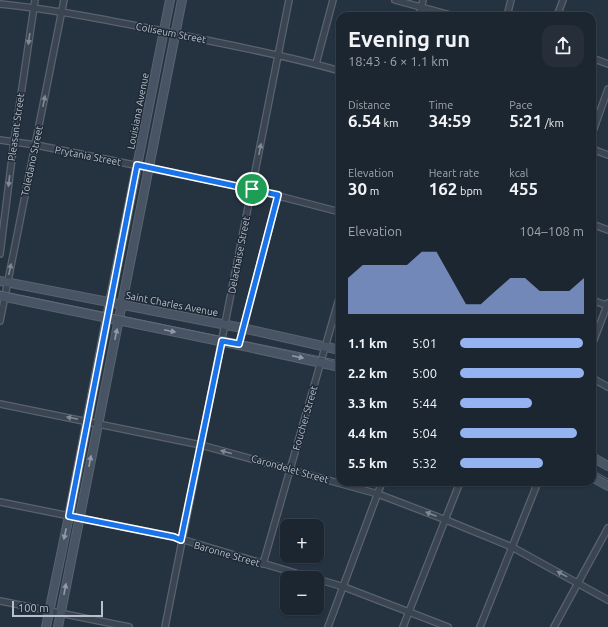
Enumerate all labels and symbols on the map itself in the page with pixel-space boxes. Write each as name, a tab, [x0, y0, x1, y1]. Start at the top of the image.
street label: Coliseum Street	[135, 21, 207, 45]
one-way arrow	[26, 33, 32, 45]
street label: Louisiana Avenue	[125, 72, 151, 150]
street label: Pleasant Street	[6, 92, 26, 162]
one-way arrow	[42, 95, 48, 107]
street label: Toledano Street	[19, 125, 45, 197]
one-way arrow	[257, 143, 263, 156]
street label: Prytania Street	[54, 144, 122, 168]
pin	[235, 172, 269, 206]
one-way arrow	[6, 175, 12, 187]
street label: Delachaise Street	[226, 215, 252, 295]
one-way arrow	[7, 263, 13, 275]
street label: Saint Charles Avenue	[125, 290, 219, 318]
one-way arrow	[113, 327, 119, 340]
one-way arrow	[164, 328, 177, 334]
one-way arrow	[292, 355, 304, 361]
street label: Foucher Street	[291, 384, 319, 452]
one-way arrow	[66, 415, 78, 421]
one-way arrow	[220, 449, 232, 455]
street label: Carondelet Street	[250, 453, 330, 485]
one-way arrow	[87, 455, 93, 467]
one-way arrow	[425, 511, 437, 517]
one-way arrow	[61, 528, 67, 540]
street label: Baronne Street	[193, 539, 261, 569]
one-way arrow	[556, 571, 567, 577]
one-way arrow	[63, 583, 69, 595]
scale bar	[12, 599, 103, 618]

